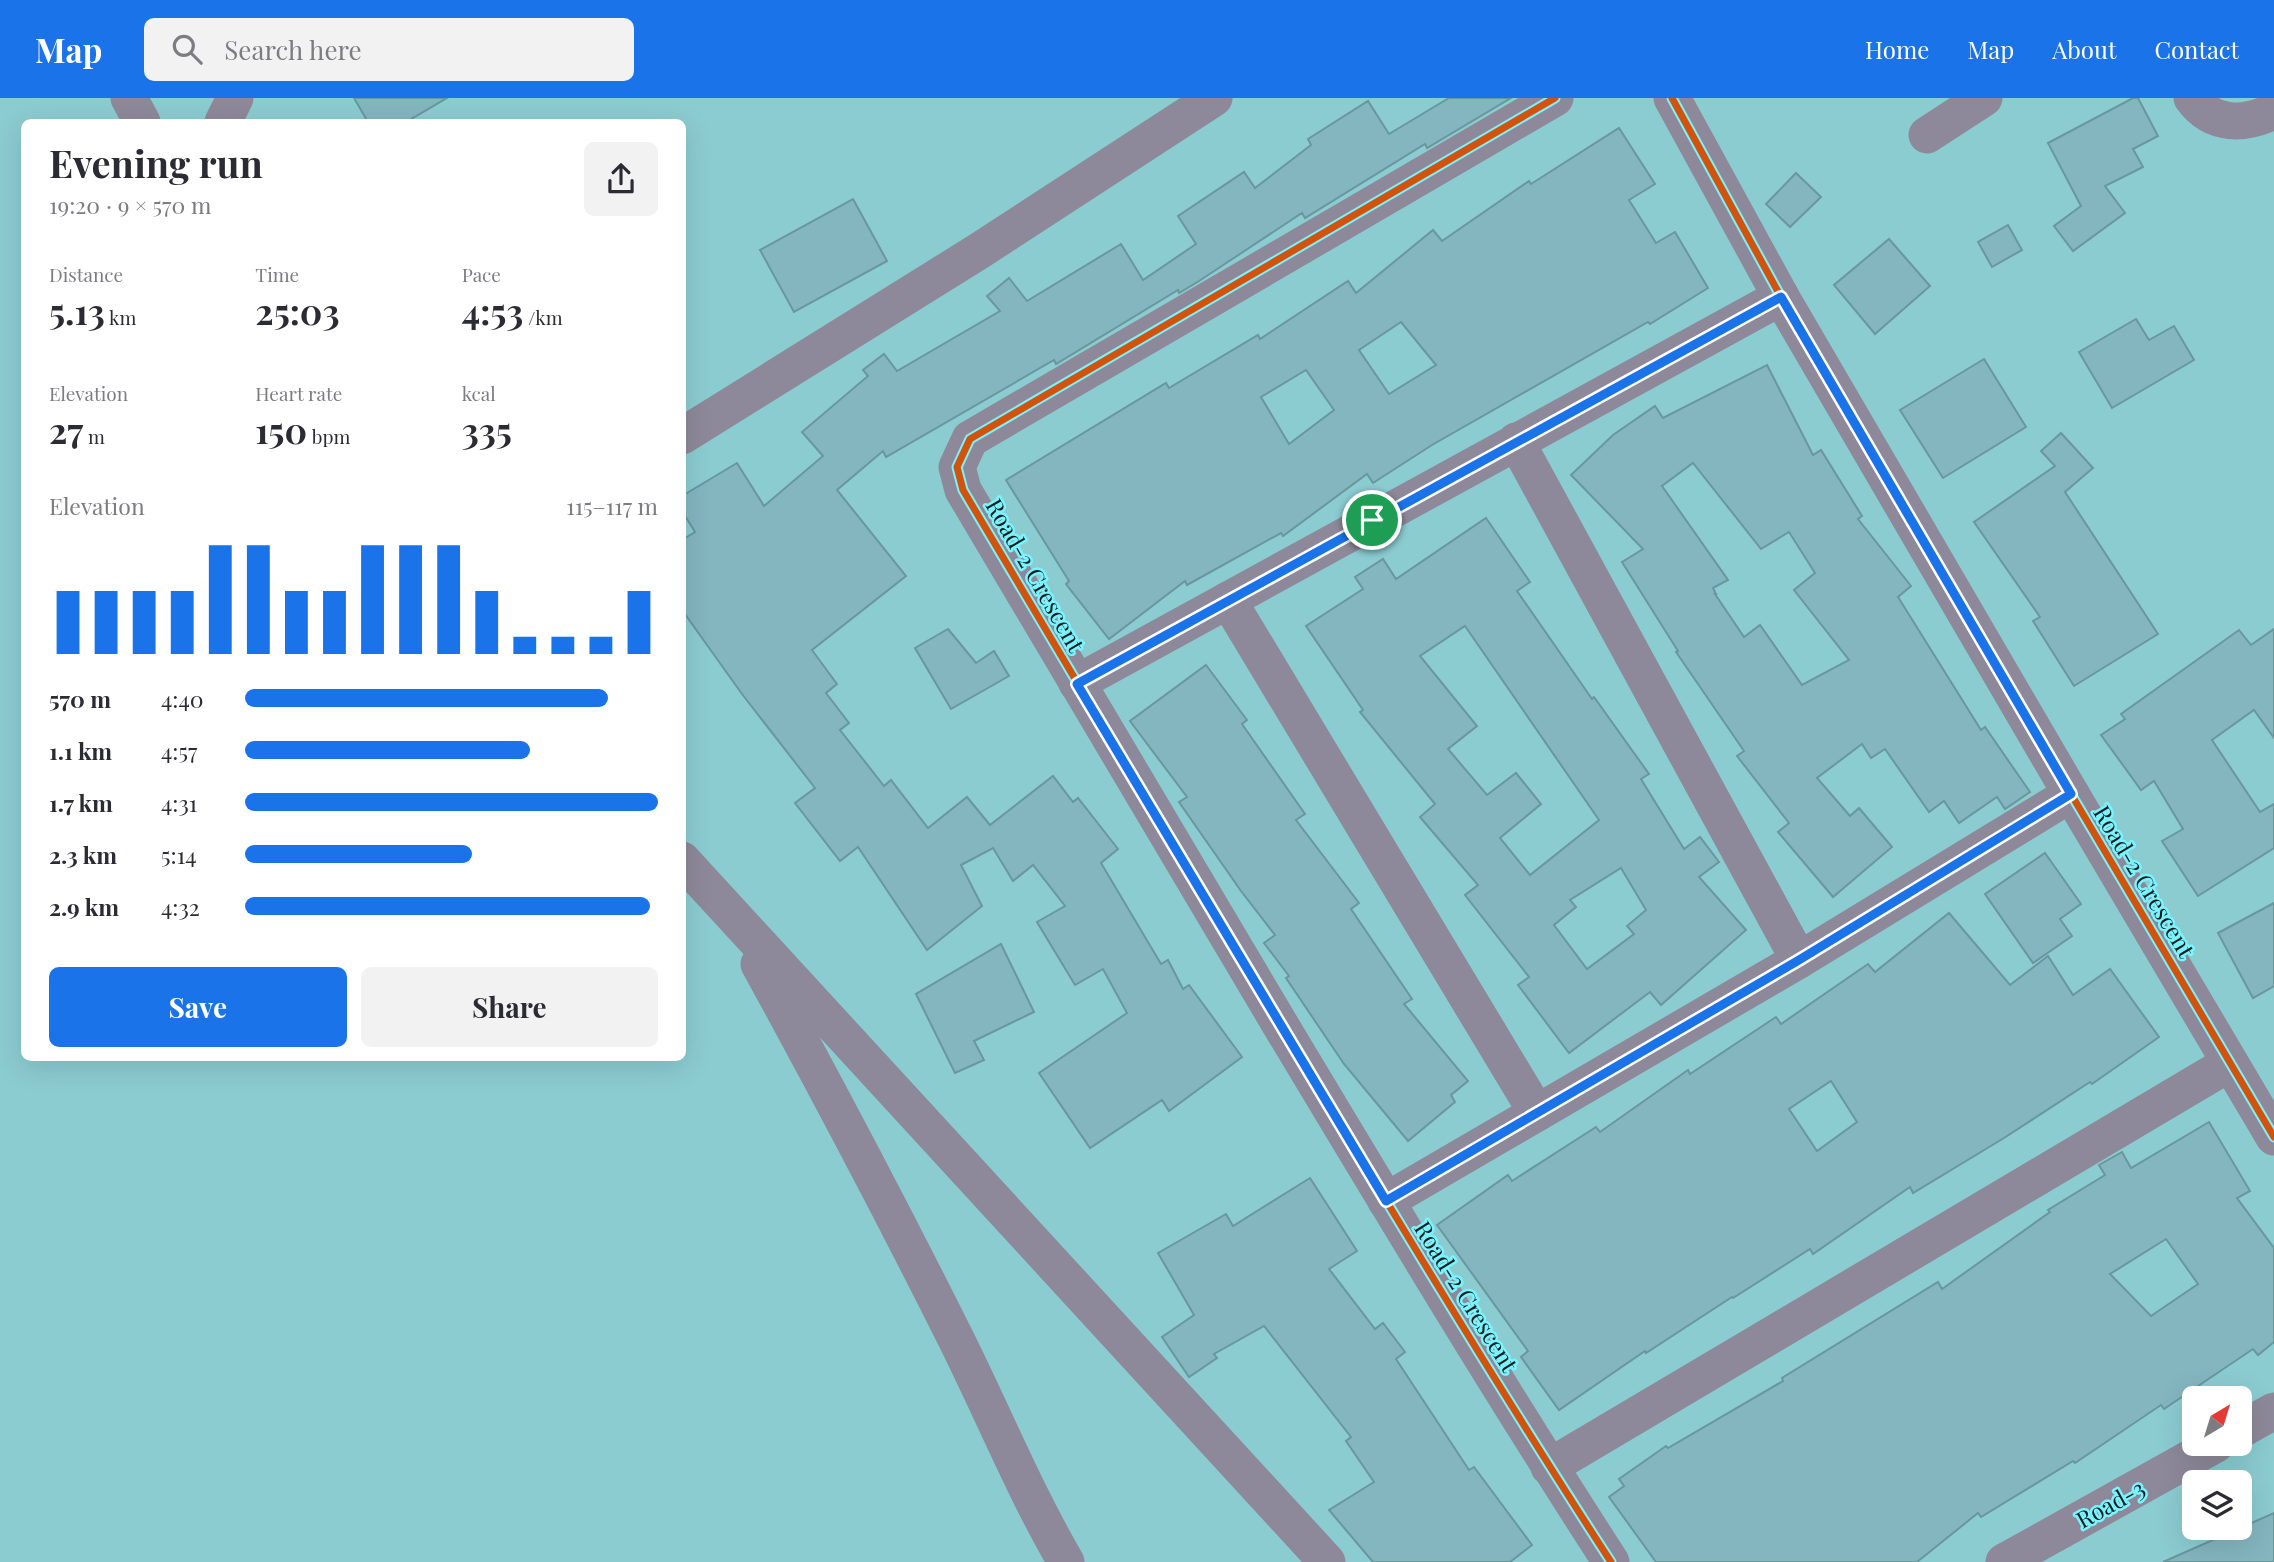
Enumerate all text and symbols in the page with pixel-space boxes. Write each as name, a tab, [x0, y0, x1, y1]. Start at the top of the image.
search box	[144, 18, 634, 81]
text: Map	[35, 27, 102, 71]
icon: search	[168, 30, 206, 68]
text: Search here	[224, 32, 362, 67]
text: Home	[1865, 33, 1929, 65]
text: Map	[1967, 33, 2014, 65]
text: About	[2052, 33, 2116, 65]
text: Contact	[2154, 33, 2239, 65]
text: Evening run	[49, 137, 263, 188]
button: share	[584, 142, 658, 216]
text: 19:20 · 9 × 570 m	[49, 189, 211, 220]
text: Distance	[49, 261, 123, 287]
text: Time	[255, 261, 299, 287]
text: Pace	[462, 261, 501, 287]
text: 5.13	[49, 287, 105, 334]
text: 25:03	[255, 287, 340, 334]
text: 4:53	[462, 287, 523, 334]
text: km	[105, 304, 136, 330]
text: /km	[523, 304, 563, 330]
text: Elevation	[49, 380, 128, 406]
text: Heart rate	[255, 380, 342, 406]
text: kcal	[462, 380, 496, 406]
text: 27	[49, 406, 83, 453]
text: 150	[255, 406, 307, 453]
text: 335	[462, 406, 512, 453]
text: m	[83, 423, 105, 449]
text: bpm	[307, 423, 350, 449]
text: Elevation	[49, 490, 145, 521]
text: 115–117 m	[566, 490, 658, 521]
pin	[1342, 490, 1402, 550]
street label: Road-2 Crescent	[979, 493, 1093, 658]
icon: arrive	[1353, 501, 1391, 539]
text: 570 m	[49, 683, 111, 714]
text: 4:40	[161, 683, 204, 714]
text: 1.1 km	[49, 735, 112, 766]
text: 4:57	[161, 735, 197, 766]
text: 1.7 km	[49, 787, 113, 818]
text: 4:31	[161, 787, 197, 818]
street label: Road-2 Crescent	[2087, 799, 2203, 964]
text: 2.3 km	[49, 839, 117, 870]
text: 5:14	[161, 839, 197, 870]
text: 2.9 km	[49, 891, 119, 922]
text: 4:32	[161, 891, 200, 922]
button: Save	[49, 967, 347, 1047]
button: Share	[361, 967, 658, 1047]
street label: Road-2 Crescent	[1408, 1215, 1526, 1378]
north arrow	[2182, 1386, 2252, 1456]
map controls	[2182, 1386, 2252, 1540]
button: layers	[2182, 1470, 2252, 1540]
street label: Road-3	[2070, 1472, 2150, 1534]

